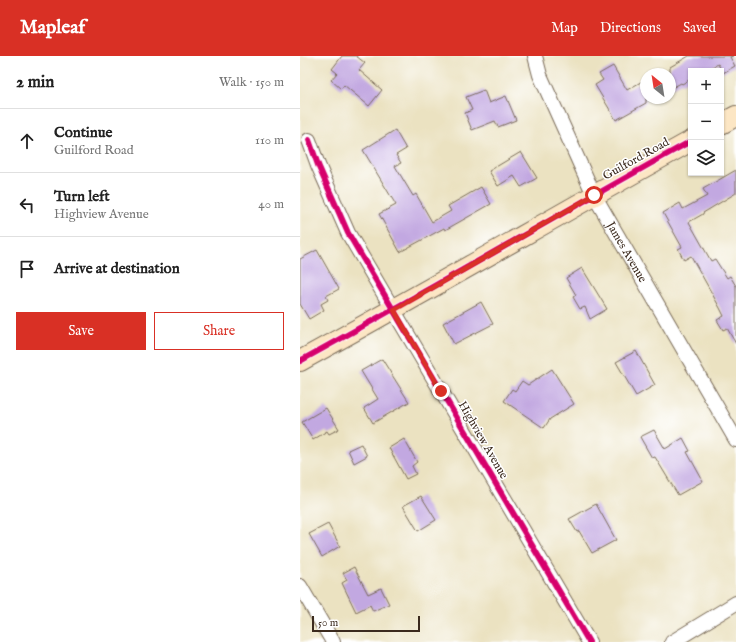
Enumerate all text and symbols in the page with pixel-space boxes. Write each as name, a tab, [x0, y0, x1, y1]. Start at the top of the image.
text: Mapleaf	[20, 16, 85, 40]
text: Map	[551, 19, 578, 37]
text: Directions	[600, 19, 661, 37]
text: Saved	[683, 19, 716, 37]
north arrow	[640, 68, 676, 104]
map controls	[688, 68, 724, 176]
button: +	[688, 68, 724, 104]
text: 2 min	[16, 72, 54, 93]
text: Walk · 150 m	[219, 74, 284, 91]
button: −	[688, 104, 724, 140]
text: Continue	[54, 123, 112, 142]
icon: ahead	[16, 130, 38, 152]
text: 110 m	[255, 132, 284, 149]
street label: Guilford Road	[600, 134, 672, 183]
button: layers	[688, 140, 724, 176]
text: Guilford Road	[54, 142, 134, 159]
route start	[585, 186, 603, 204]
text: Turn left	[54, 187, 110, 206]
icon: left	[16, 194, 38, 216]
text: 40 m	[258, 196, 284, 213]
text: Highview Avenue	[54, 206, 149, 223]
street label: James Avenue	[602, 217, 651, 286]
icon: arrive	[16, 258, 38, 280]
text: Arrive at destination	[54, 259, 180, 278]
button: Save	[16, 312, 146, 350]
button: Share	[154, 312, 284, 350]
route end	[432, 382, 450, 400]
street label: Highview Avenue	[455, 398, 512, 482]
scale bar	[312, 614, 420, 633]
text: 50 m	[318, 616, 338, 630]

